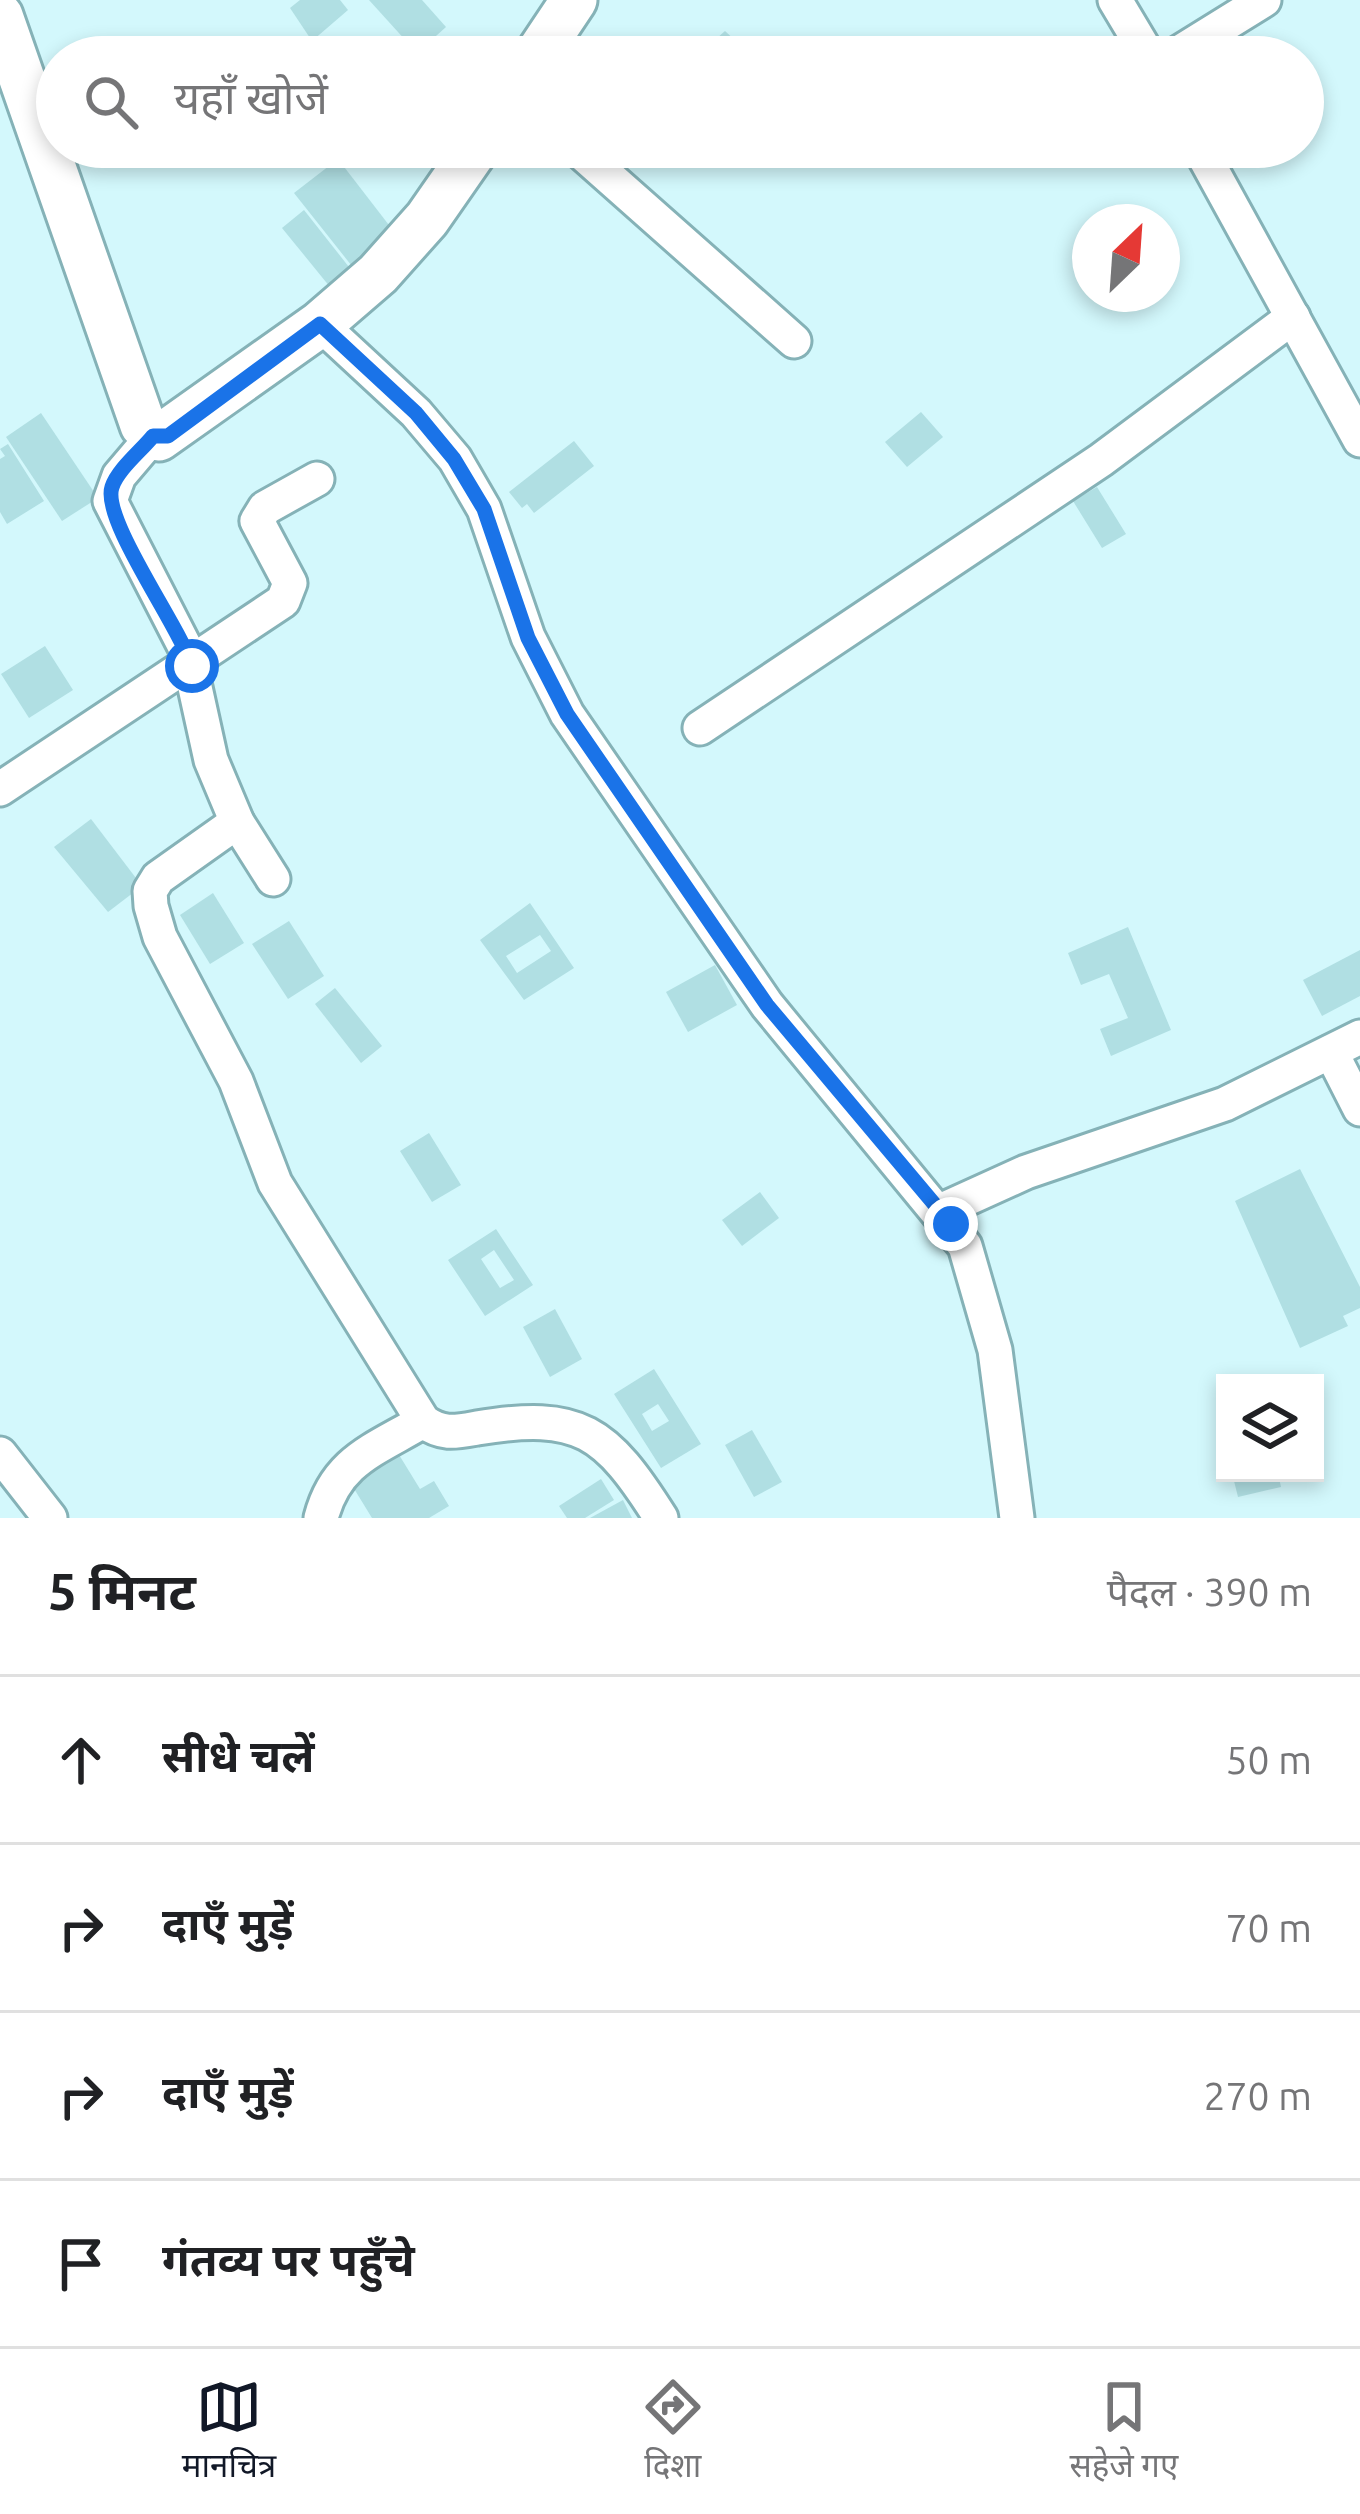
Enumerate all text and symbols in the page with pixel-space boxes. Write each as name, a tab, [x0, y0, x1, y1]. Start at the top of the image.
search box	[36, 36, 1324, 168]
icon: search	[78, 69, 144, 135]
text: यहाँ खोजें	[174, 72, 328, 123]
north arrow	[1072, 204, 1180, 312]
route start	[165, 639, 219, 693]
route end	[924, 1197, 978, 1251]
map controls	[1216, 1374, 1324, 1482]
button: layers	[1216, 1374, 1324, 1482]
text: 5 मिनट	[48, 1562, 196, 1620]
text: पैदल · 390 m	[1107, 1570, 1312, 1613]
icon: ahead	[48, 1727, 114, 1793]
text: सीधे चलें	[162, 1730, 315, 1781]
text: 50 m	[1225, 1738, 1312, 1781]
icon: right	[48, 1895, 114, 1961]
text: दाएँ मुड़ें	[162, 1898, 294, 1949]
text: 70 m	[1225, 1906, 1312, 1949]
icon: right	[48, 2063, 114, 2129]
text: दाएँ मुड़ें	[162, 2066, 294, 2117]
text: 270 m	[1203, 2074, 1312, 2117]
icon: arrive	[48, 2231, 114, 2297]
text: गंतव्य पर पहुँचे	[162, 2234, 415, 2285]
tab: मानचित्र	[182, 2374, 276, 2490]
tab: दिशा	[640, 2374, 706, 2490]
tab: सहेजे गए	[1069, 2374, 1178, 2490]

